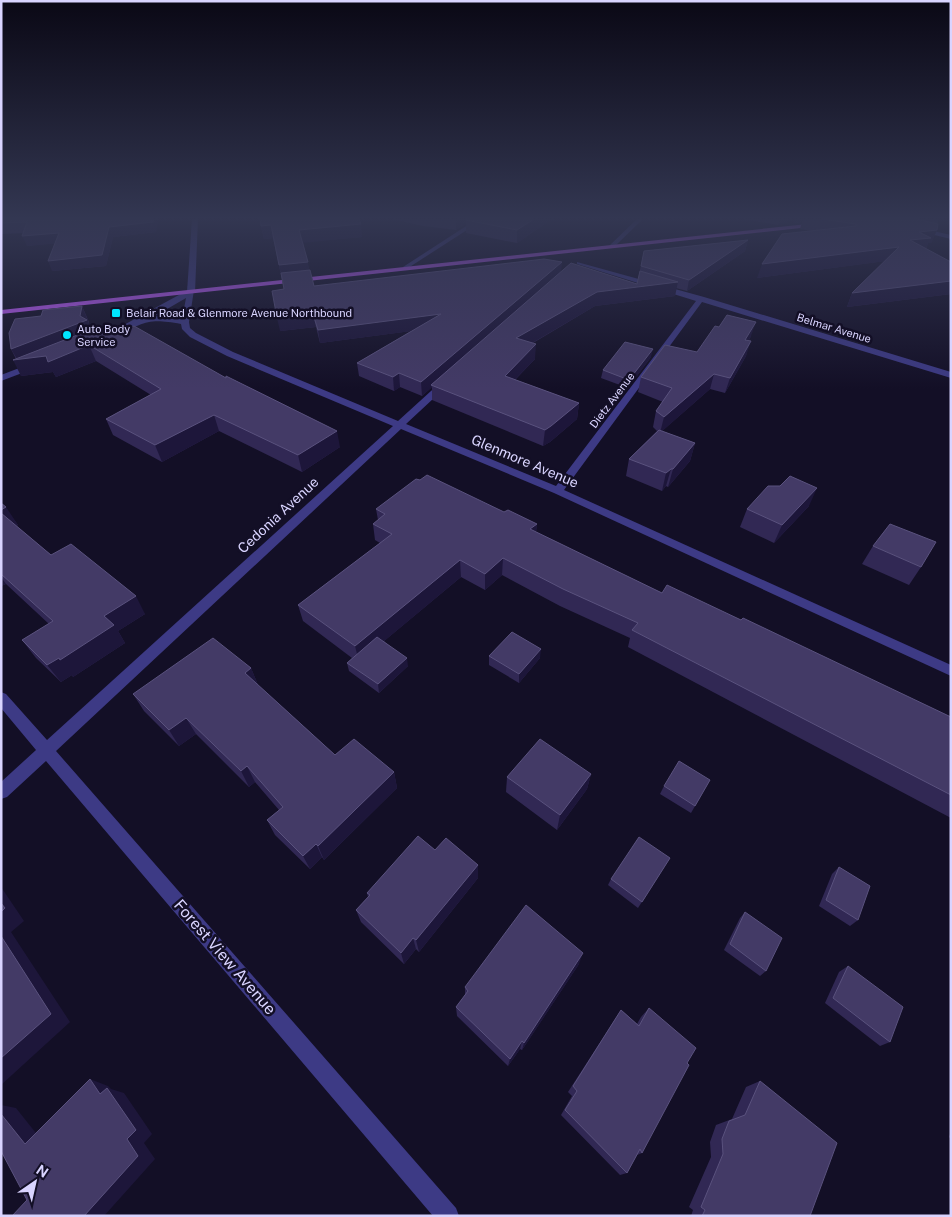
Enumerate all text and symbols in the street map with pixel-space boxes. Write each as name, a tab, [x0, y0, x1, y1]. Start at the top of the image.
marker: Belair Road & Glenmore Avenue Northbound	[110, 307, 122, 319]
place label: Belair Road & Glenmore Avenue Northbound	[126, 307, 352, 319]
street label: Belmar Avenue	[795, 311, 873, 345]
place label: Auto Body Service	[77, 323, 130, 348]
marker: Auto Body Service	[61, 329, 73, 341]
street label: Dietz Avenue	[587, 370, 637, 430]
street label: Glenmore Avenue	[469, 431, 581, 491]
street label: Cedonia Avenue	[234, 473, 322, 557]
street label: Forest View Avenue	[170, 896, 280, 1018]
north arrow	[10, 1157, 60, 1207]
text: N	[33, 1162, 51, 1181]

